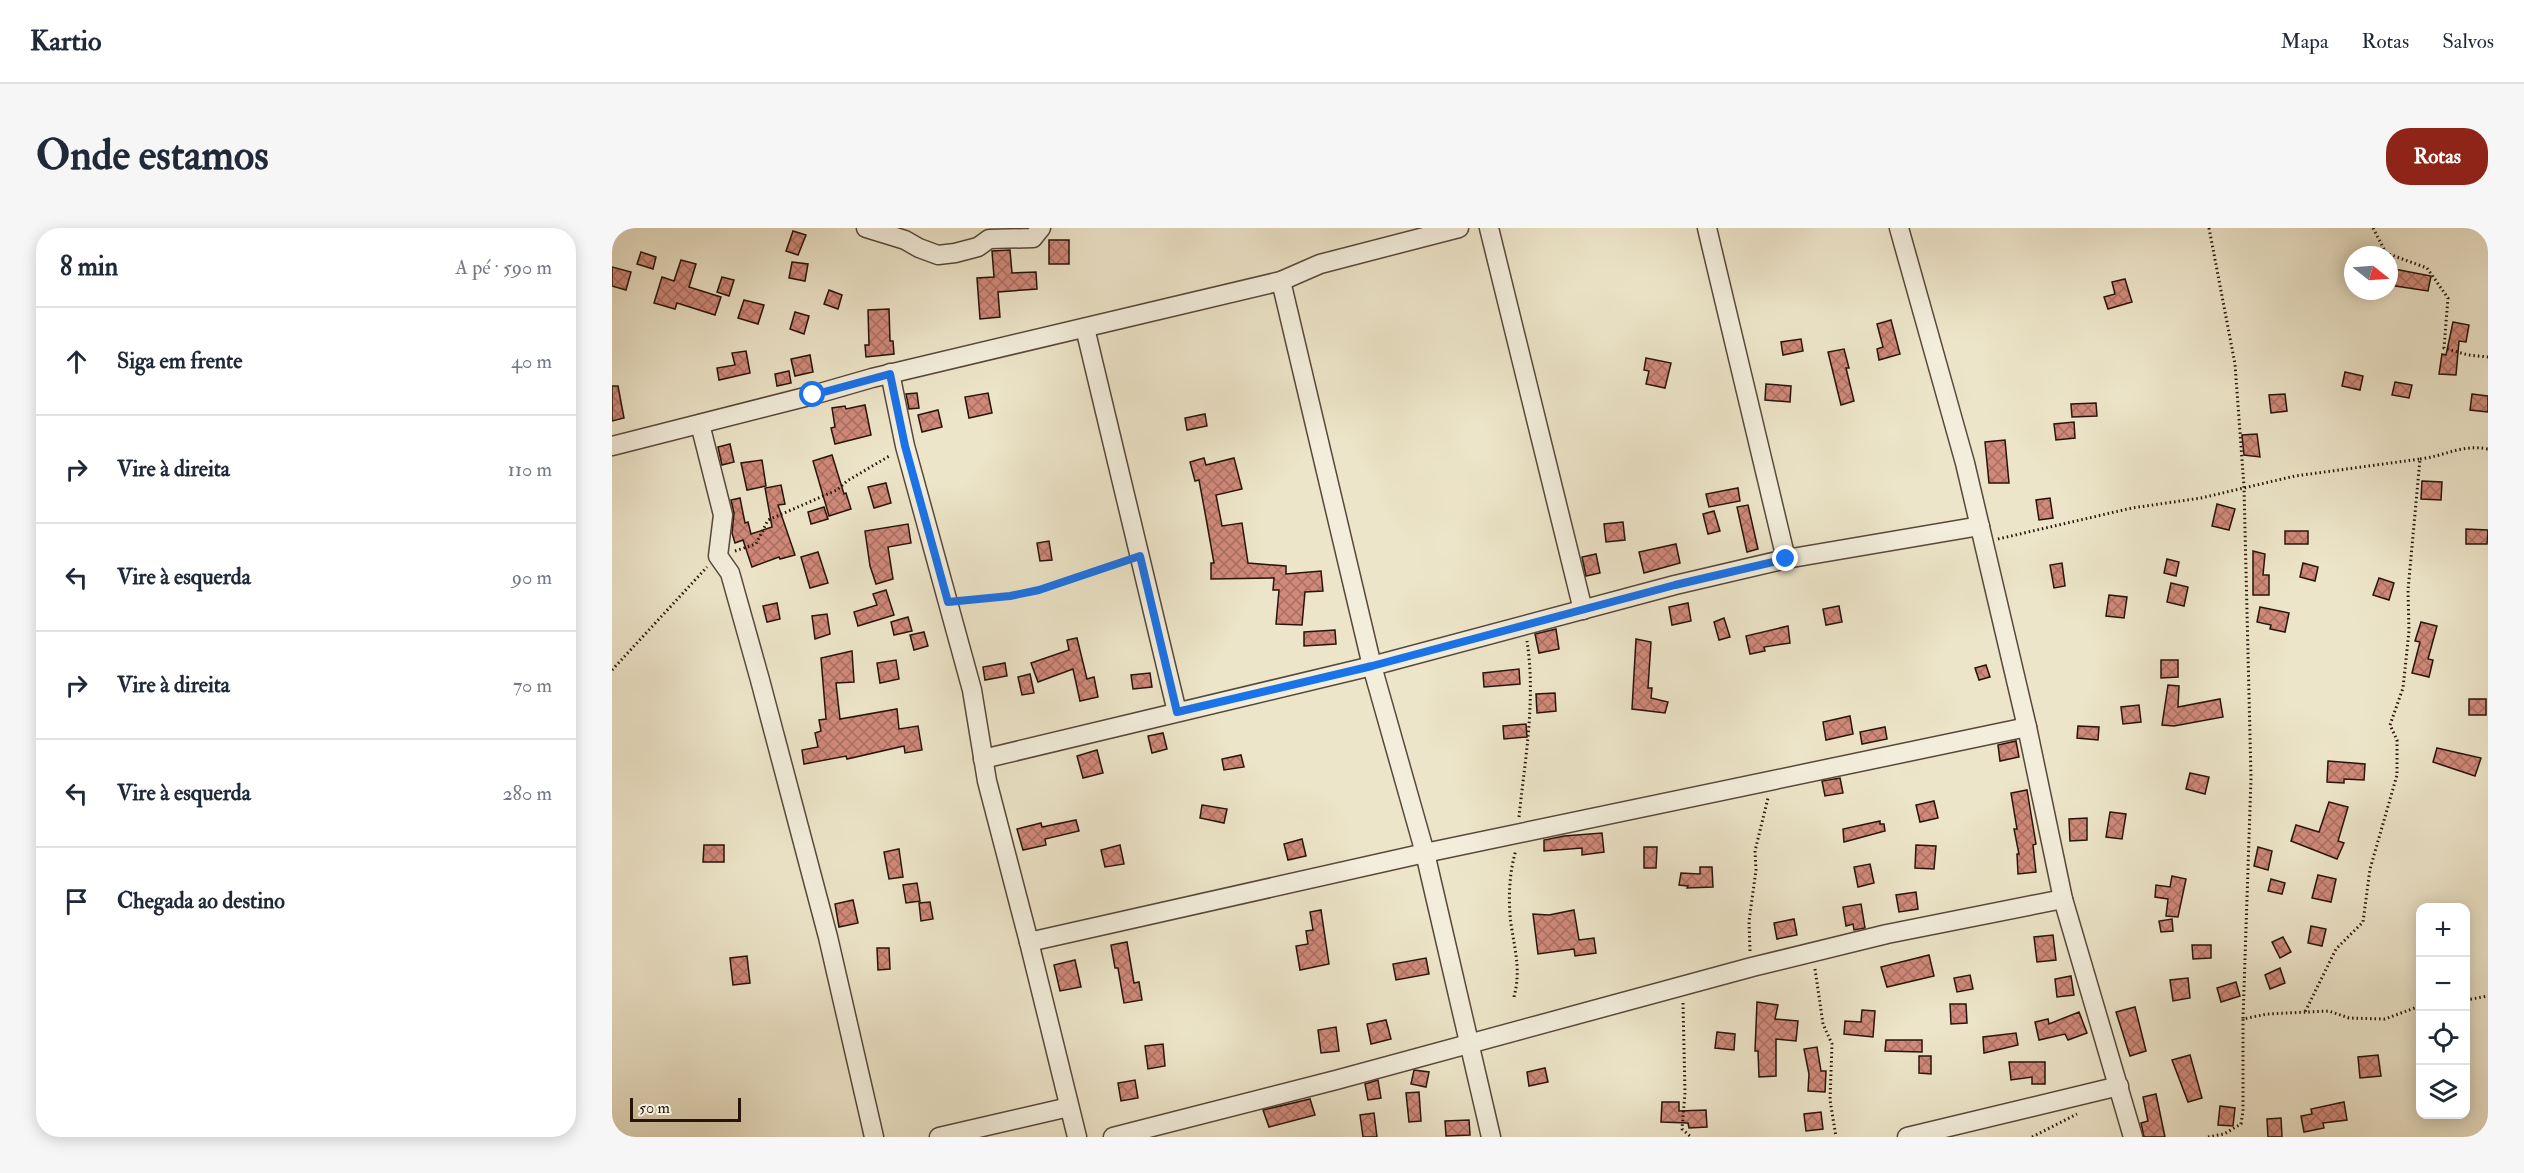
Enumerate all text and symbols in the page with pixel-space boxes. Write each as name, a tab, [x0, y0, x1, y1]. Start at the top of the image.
text: Kartio	[30, 24, 101, 59]
text: Mapa	[2281, 28, 2329, 55]
text: Rotas	[2362, 28, 2409, 55]
text: Salvos	[2442, 28, 2494, 55]
button: Rotas	[2386, 128, 2488, 185]
text: Onde estamos	[36, 130, 269, 182]
north arrow	[2344, 246, 2398, 300]
text: 8 min	[60, 251, 118, 283]
text: A pé · 590 m	[455, 255, 552, 280]
icon: ahead	[60, 345, 93, 378]
text: Siga em frente	[117, 347, 242, 375]
text: 40 m	[511, 349, 552, 374]
route start	[799, 381, 825, 407]
icon: right	[60, 453, 93, 486]
text: Vire à direita	[117, 455, 230, 483]
text: 110 m	[508, 457, 552, 482]
route end	[1772, 545, 1798, 571]
icon: left	[60, 561, 93, 594]
text: Vire à esquerda	[117, 563, 251, 591]
text: 90 m	[512, 565, 552, 590]
icon: right	[60, 669, 93, 702]
text: Vire à direita	[117, 671, 230, 699]
text: 70 m	[513, 673, 552, 698]
icon: left	[60, 777, 93, 810]
text: Vire à esquerda	[117, 779, 251, 807]
text: 280 m	[502, 781, 552, 806]
icon: arrive	[60, 885, 93, 918]
text: Chegada ao destino	[117, 887, 285, 915]
map controls	[2416, 903, 2470, 1119]
button: +	[2416, 903, 2470, 957]
button: −	[2416, 957, 2470, 1011]
button: locate	[2416, 1011, 2470, 1065]
button: layers	[2416, 1065, 2470, 1119]
scale bar	[630, 1095, 741, 1122]
text: 50 m	[639, 1098, 670, 1118]

